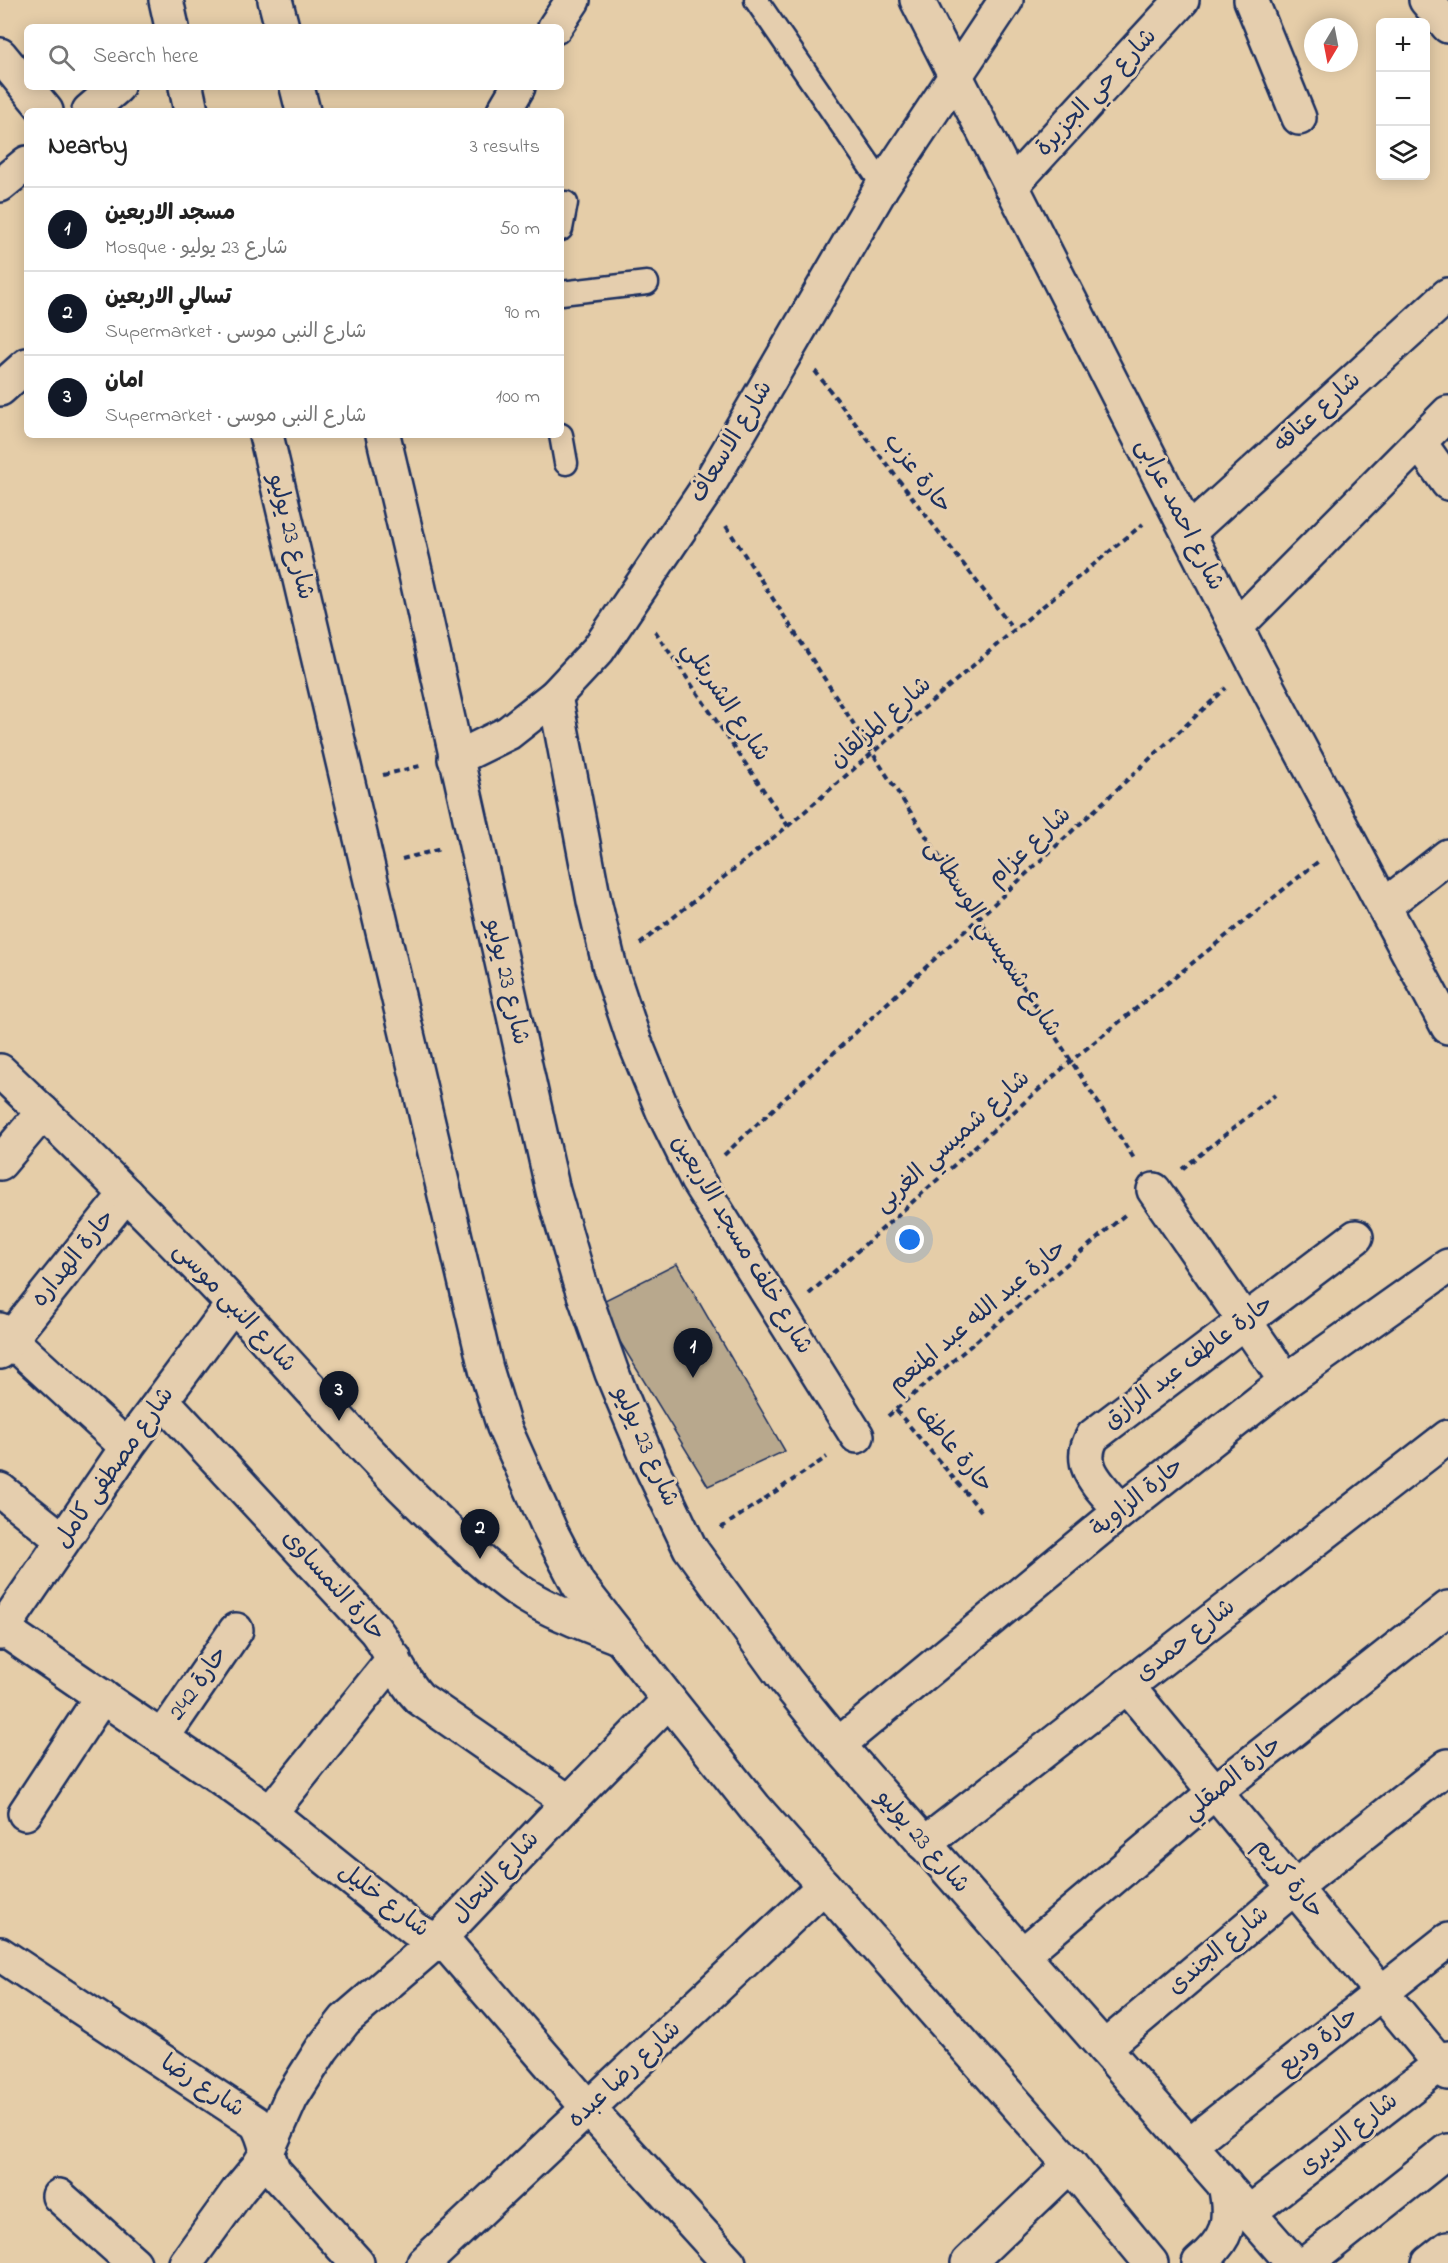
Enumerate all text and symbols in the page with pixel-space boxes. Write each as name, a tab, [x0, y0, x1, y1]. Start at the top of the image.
north arrow	[1304, 18, 1358, 72]
map controls	[1376, 18, 1430, 180]
button: +	[1376, 18, 1430, 72]
street label: شارع حي الجزيرة	[1028, 21, 1167, 166]
search box	[24, 24, 564, 90]
icon: search	[45, 41, 78, 74]
text: Search here	[93, 41, 198, 73]
button: −	[1376, 72, 1430, 126]
button: layers	[1376, 126, 1430, 180]
text: Nearby	[48, 128, 127, 166]
text: 3 results	[470, 133, 540, 162]
text: مسجد الاربعين	[105, 198, 235, 230]
text: 1	[64, 215, 71, 244]
text: 50 m	[499, 215, 540, 244]
text: Mosque · شارع 23 يوليو	[105, 234, 288, 263]
text: تسالي الاربعين	[105, 282, 231, 314]
text: 2	[63, 299, 72, 328]
text: 90 m	[505, 299, 540, 328]
text: Supermarket · شارع النبى موسى	[105, 318, 366, 347]
street label: شارع عتاقه	[1266, 364, 1370, 462]
text: امان	[105, 366, 144, 398]
street label: شارع الاسعاف	[682, 374, 782, 510]
text: 3	[63, 383, 72, 412]
text: 100 m	[496, 383, 540, 412]
text: Supermarket · شارع النبى موسى	[105, 402, 366, 431]
street label: حارة عزب	[874, 426, 960, 522]
street label: شارع احمد عرابى	[1126, 433, 1232, 597]
street label: شارع 23 يوليو	[257, 469, 323, 604]
street label: شارع الشربتلي	[671, 635, 778, 770]
street label: شارع المزلقان	[822, 668, 940, 778]
street label: شارع عزام	[980, 799, 1080, 895]
street label: شارع شميسي الوسطانى	[914, 833, 1069, 1045]
street label: شارع 23 يوليو	[474, 914, 538, 1049]
street label: شارع شميسي الغربى	[867, 1062, 1040, 1222]
street label: شارع خلف مسجد الاربعين	[661, 1128, 821, 1362]
street label: حارة الهداره	[24, 1202, 124, 1316]
your location	[895, 1225, 924, 1254]
street label: حارة عبد الله عبد المنعم	[881, 1232, 1075, 1402]
street label: شارع النبى موسى	[164, 1235, 304, 1381]
street label: حارة عاطف عبد الرازق	[1097, 1287, 1281, 1439]
pin: 1	[674, 1328, 712, 1378]
pin: 3	[320, 1372, 358, 1421]
street label: شارع مصطفى كامل	[46, 1380, 184, 1556]
street label: شارع 23 يوليو	[602, 1380, 687, 1513]
street label: حارة عاطف	[905, 1397, 1001, 1501]
street label: حارة الزاوية	[1084, 1449, 1192, 1547]
pin: 2	[460, 1510, 500, 1559]
street label: حارة النمساوى	[273, 1522, 393, 1650]
street label: شارع حمدى	[1128, 1591, 1244, 1691]
street label: حارة 242	[161, 1640, 237, 1728]
street label: حارة الصقلي	[1176, 1728, 1291, 1831]
street label: شارع 23 يوليو	[866, 1781, 977, 1902]
street label: شارع النحال	[444, 1824, 548, 1932]
street label: حارة كريم	[1244, 1831, 1332, 1927]
street label: شارع خليل	[330, 1855, 436, 1947]
street label: شارع الجندى	[1160, 1898, 1278, 2004]
street label: حارة وديع	[1271, 1999, 1367, 2085]
street label: شارع رضا عبده	[560, 2013, 690, 2137]
street label: شارع رضا	[153, 2047, 251, 2127]
street label: شارع الديرى	[1292, 2085, 1406, 2185]

